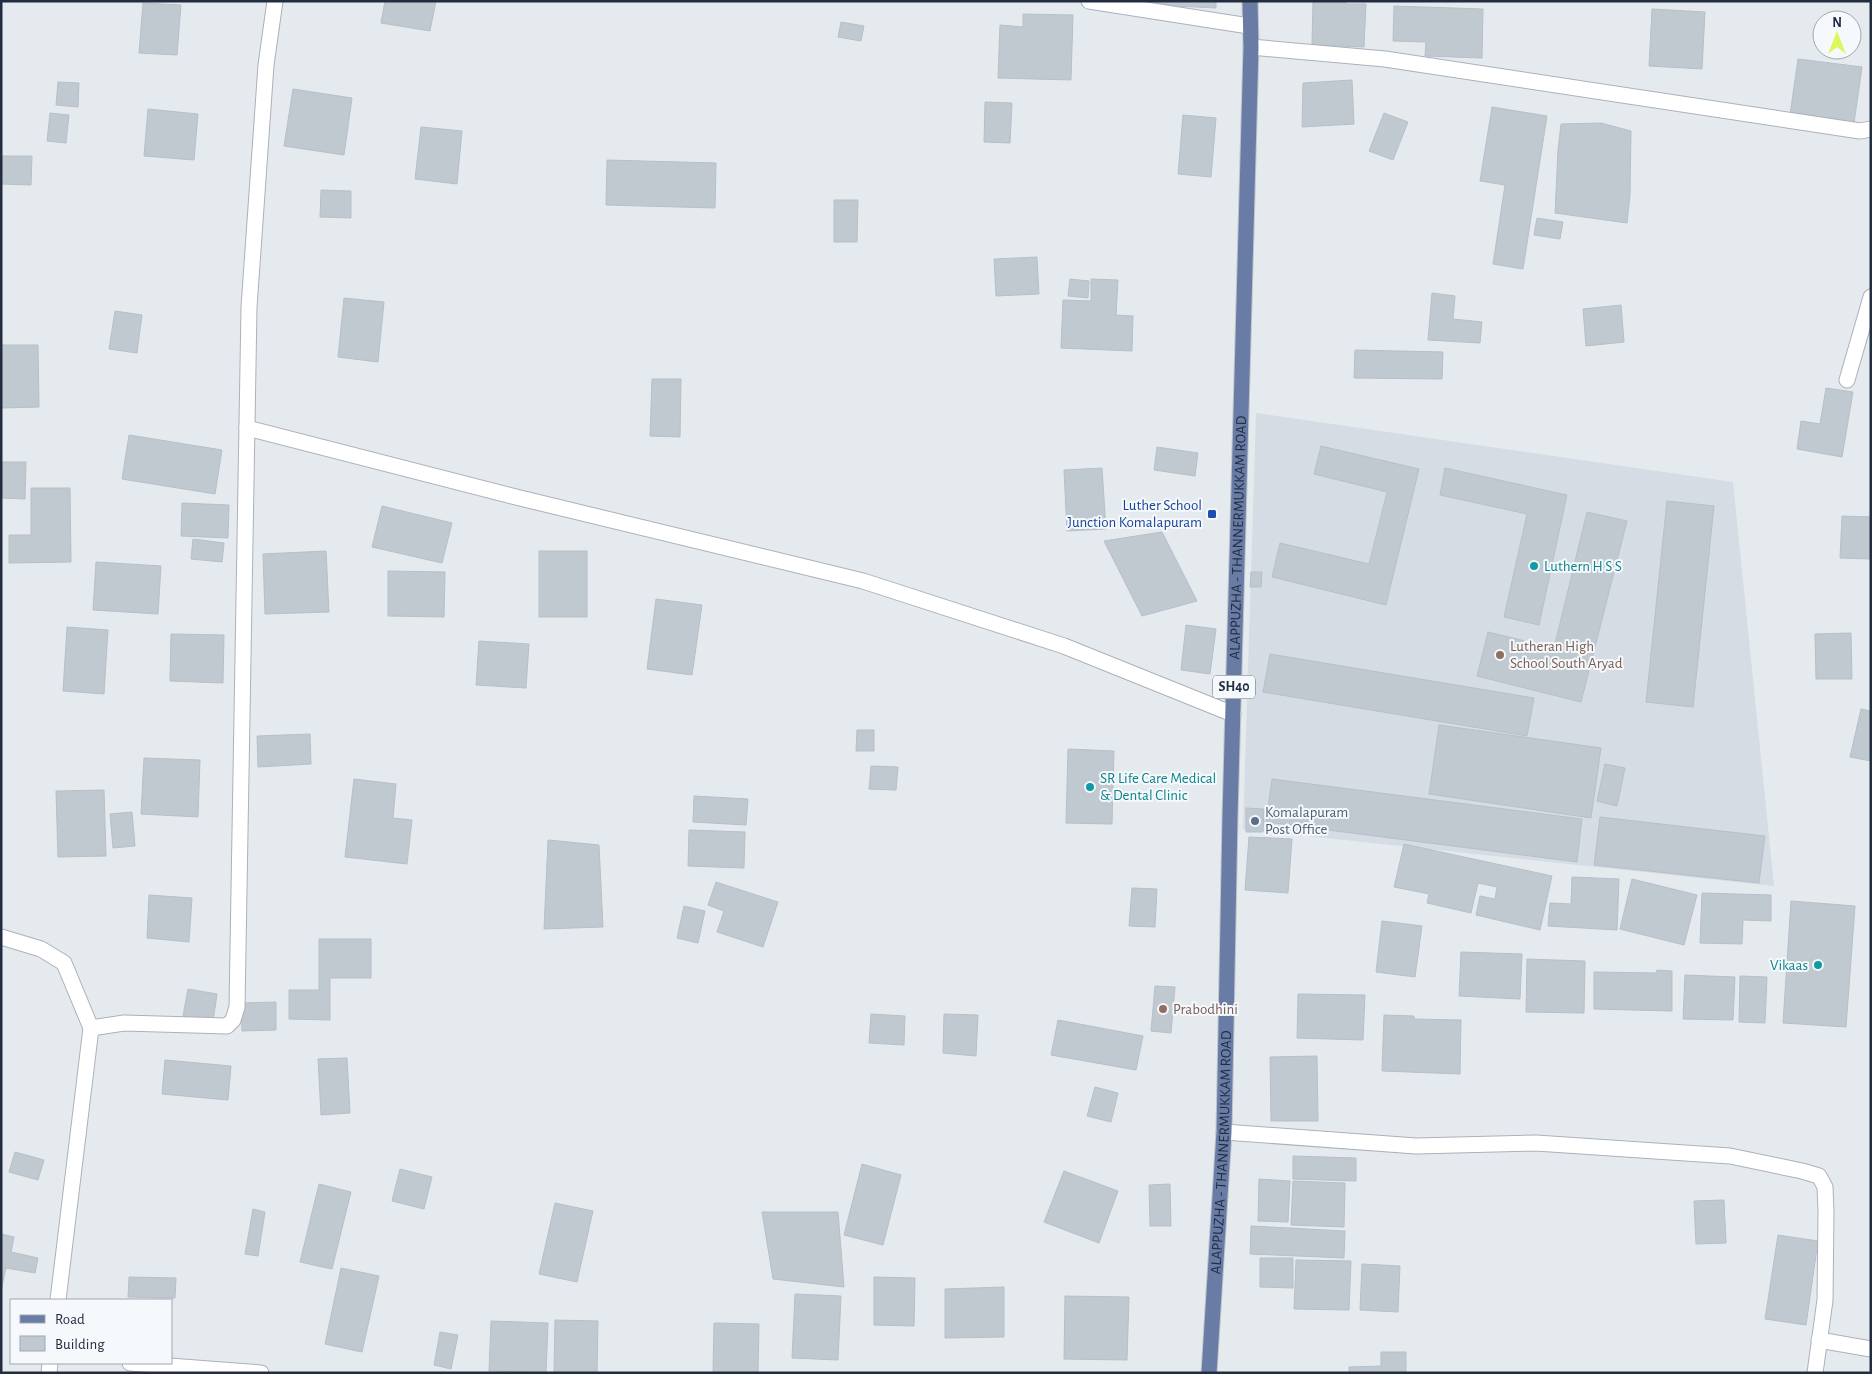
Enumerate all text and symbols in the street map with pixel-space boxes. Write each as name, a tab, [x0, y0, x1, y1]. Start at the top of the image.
north arrow	[1812, 10, 1862, 60]
text: N	[1832, 16, 1842, 30]
street label: ALAPPUZHA - THANNERMUKKAM ROAD	[1227, 415, 1248, 660]
place label: Luther School Junction Komalapuram	[1067, 498, 1202, 530]
marker: Luther School Junction Komalapuram	[1206, 508, 1218, 520]
place label: Luthern H S S	[1544, 559, 1622, 574]
marker: Luthern H S S	[1528, 560, 1540, 572]
place label: Lutheran High School South Aryad	[1510, 639, 1623, 671]
marker: Lutheran High School South Aryad	[1494, 649, 1506, 661]
road number: SH40	[1213, 676, 1255, 699]
place label: SR Life Care Medical & Dental Clinic	[1100, 771, 1216, 803]
marker: SR Life Care Medical & Dental Clinic	[1084, 781, 1096, 793]
place label: Komalapuram Post Office	[1265, 805, 1348, 837]
marker: Komalapuram Post Office	[1249, 815, 1261, 827]
place label: Vikaas	[1770, 958, 1808, 973]
marker: Vikaas	[1812, 959, 1824, 971]
place label: Prabodhini	[1173, 1002, 1238, 1017]
marker: Prabodhini	[1157, 1003, 1169, 1015]
street label: ALAPPUZHA - THANNERMUKKAM ROAD	[1208, 1030, 1233, 1275]
legend	[10, 1299, 172, 1364]
text: Road	[55, 1312, 85, 1327]
text: Building	[55, 1337, 105, 1352]

